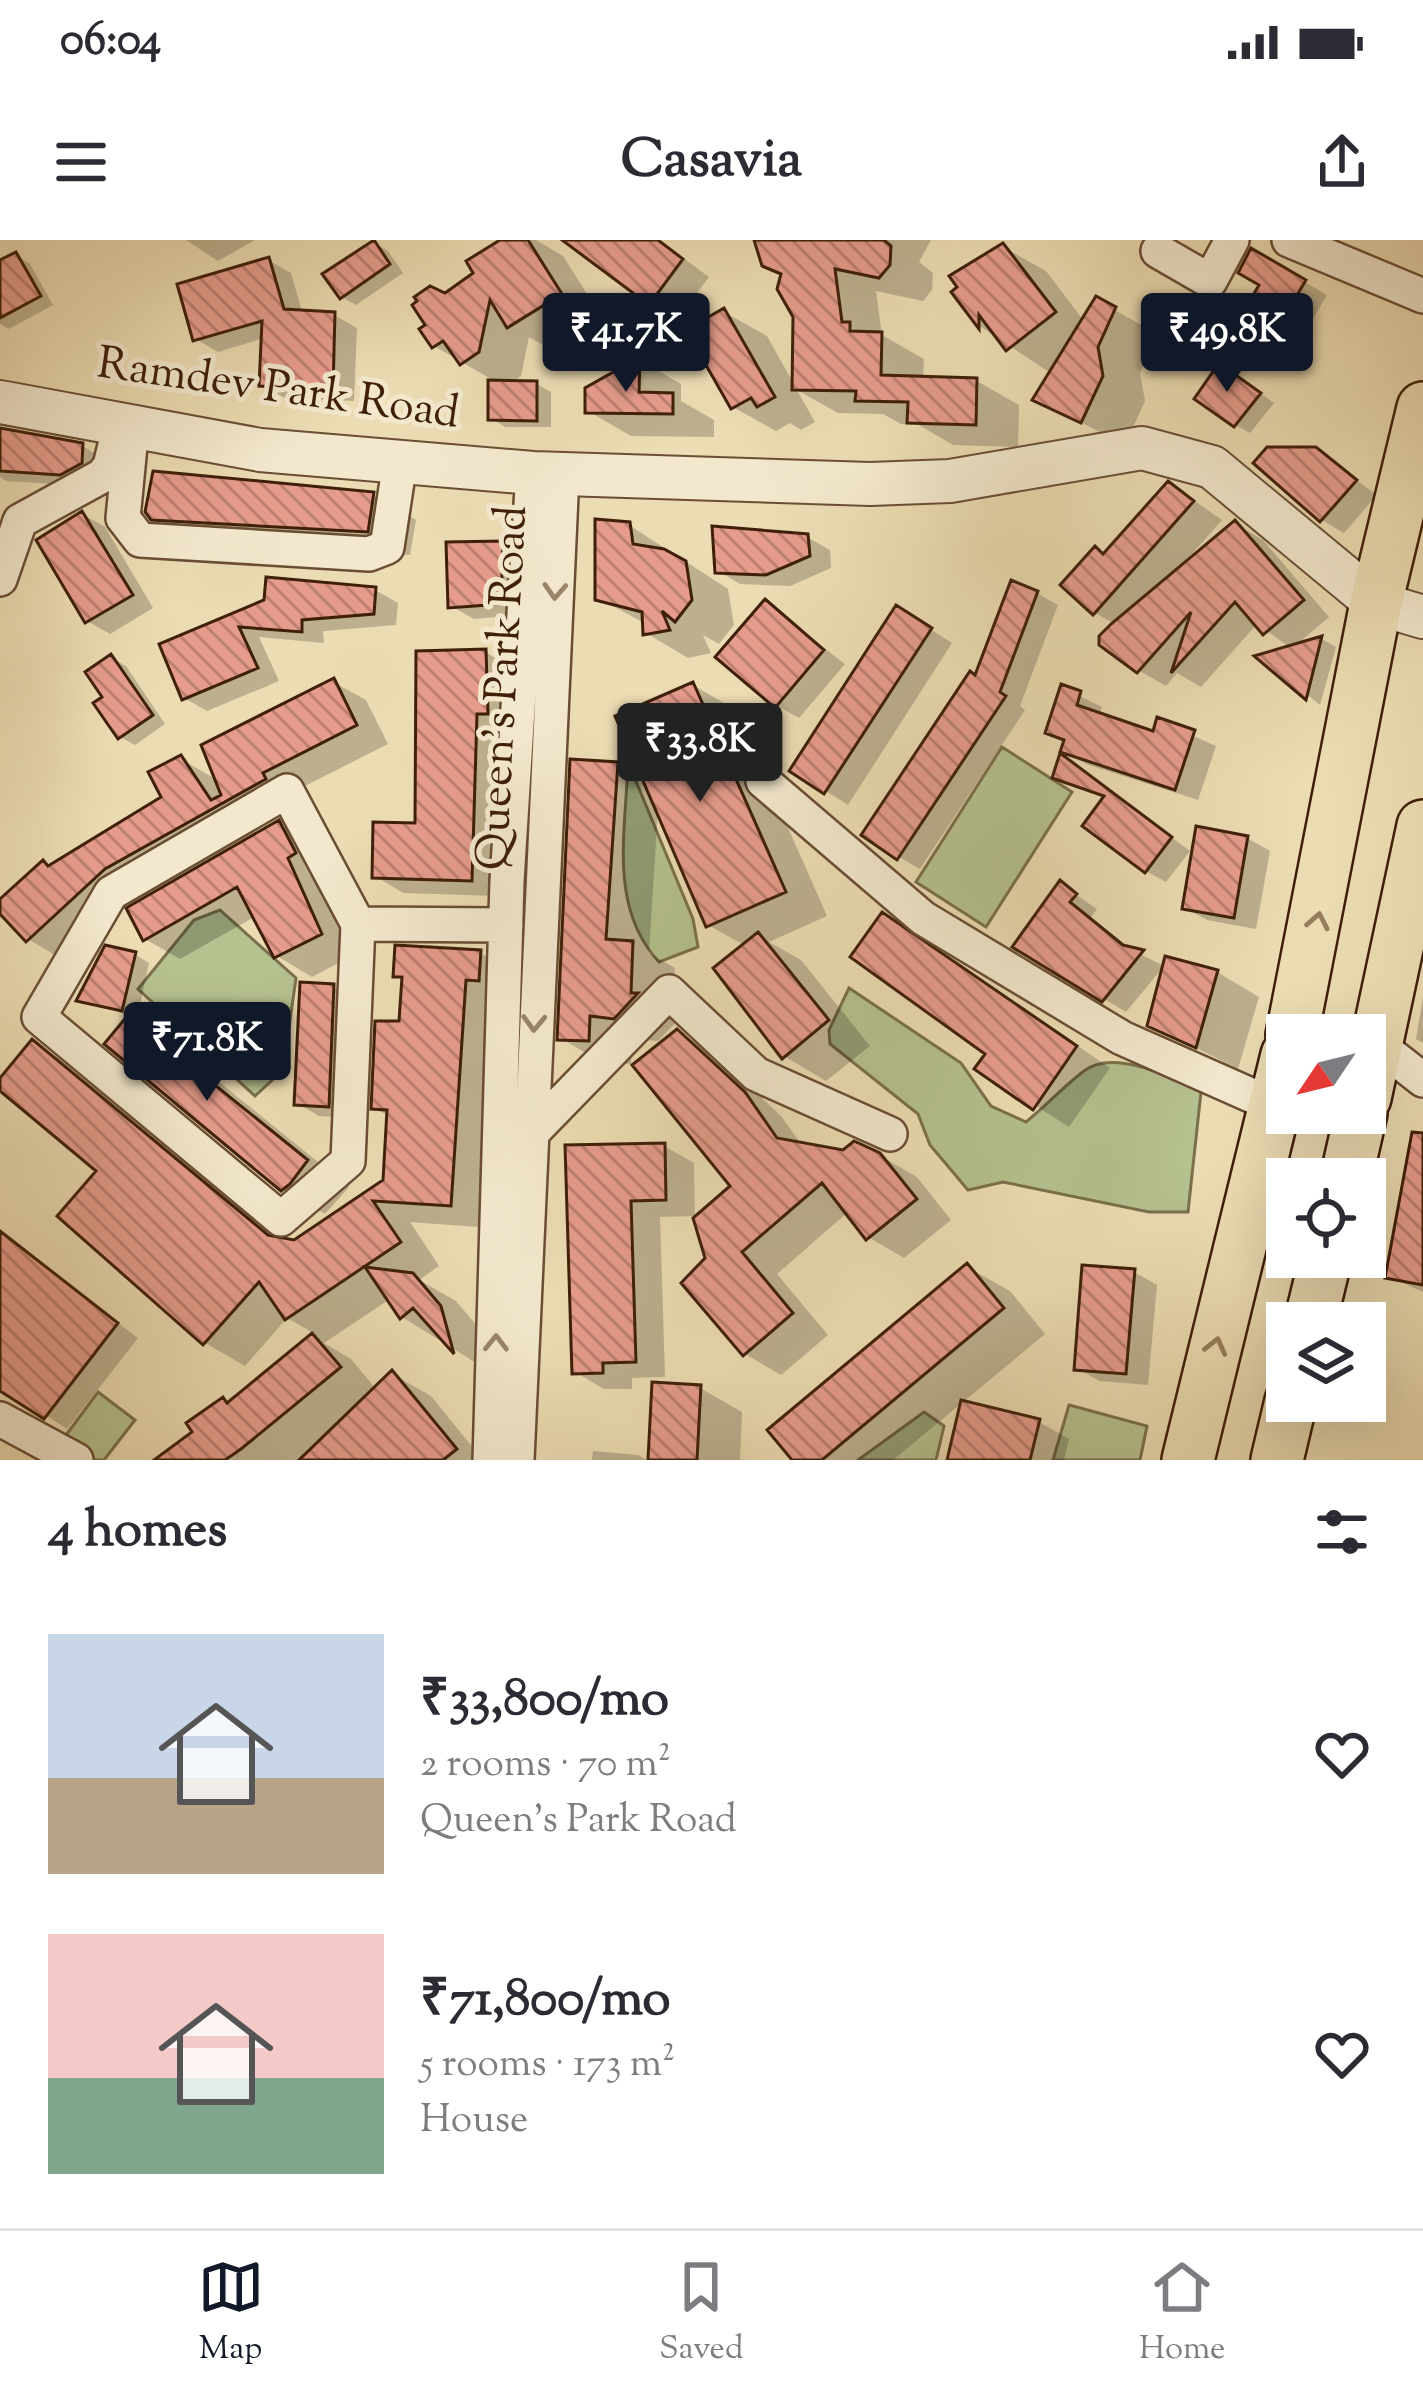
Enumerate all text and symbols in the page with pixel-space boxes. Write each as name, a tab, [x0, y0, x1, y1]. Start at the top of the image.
text: 06:04	[60, 10, 161, 75]
text: Casavia	[621, 123, 802, 201]
icon: menu	[48, 129, 114, 195]
icon: share	[1309, 129, 1375, 195]
pin: ₹41.7K	[528, 293, 724, 395]
pin: ₹49.8K	[1129, 293, 1325, 395]
text: ₹41.7K	[570, 304, 682, 360]
text: ₹49.8K	[1168, 304, 1286, 360]
street label: Ramdev Park Road	[93, 333, 463, 449]
street label: Queen's Park Road	[463, 504, 547, 872]
one-way arrow	[542, 582, 568, 601]
pin: ₹33.8K	[602, 703, 798, 805]
text: ₹33.8K	[644, 714, 756, 770]
one-way arrow	[1304, 911, 1330, 931]
pin: ₹71.8K	[109, 1002, 305, 1104]
text: ₹71.8K	[151, 1013, 263, 1069]
one-way arrow	[521, 1014, 547, 1033]
north arrow	[1266, 1014, 1386, 1134]
map controls	[1266, 1014, 1386, 1422]
button: locate	[1266, 1158, 1386, 1278]
button: layers	[1266, 1302, 1386, 1422]
one-way arrow	[482, 1333, 508, 1352]
one-way arrow	[1202, 1337, 1227, 1357]
text: 4 homes	[48, 1496, 227, 1569]
icon: filters	[1309, 1499, 1375, 1565]
text: ₹33,800/mo	[420, 1665, 669, 1738]
icon: home	[144, 1682, 288, 1826]
icon: heart	[1309, 1721, 1375, 1787]
text: 2 rooms · 70 m²	[420, 1738, 671, 1794]
text: Queen's Park Road	[420, 1794, 737, 1850]
text: ₹71,800/mo	[420, 1965, 671, 2038]
icon: home	[144, 1982, 288, 2126]
icon: heart	[1309, 2021, 1375, 2087]
text: 5 rooms · 173 m²	[420, 2038, 675, 2094]
text: House	[420, 2094, 528, 2150]
tab: Map	[198, 2254, 264, 2374]
tab: Saved	[659, 2254, 744, 2374]
tab: Home	[1139, 2254, 1225, 2374]

